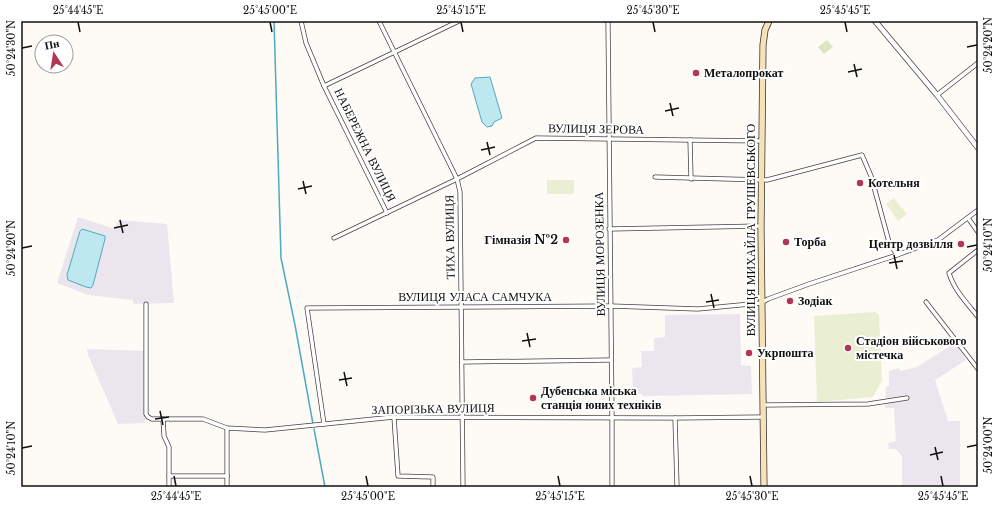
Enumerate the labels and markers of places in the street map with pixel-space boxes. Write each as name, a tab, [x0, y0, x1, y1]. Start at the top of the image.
place label: Металопрокат	[704, 65, 783, 80]
marker: Металопрокат	[691, 68, 701, 78]
place label: Котельня	[868, 175, 920, 190]
marker: Котельня	[855, 178, 865, 188]
place label: Гімназія №2	[484, 232, 558, 247]
place label: Торба	[794, 234, 826, 249]
marker: Гімназія №2	[561, 235, 571, 245]
place label: Центр дозвілля	[869, 236, 953, 251]
marker: Торба	[781, 237, 791, 247]
marker: Центр дозвілля	[956, 239, 966, 249]
place label: Зодіак	[798, 293, 832, 308]
marker: Зодіак	[785, 296, 795, 306]
place label: Стадіон військового містечка	[856, 333, 966, 362]
marker: Стадіон військового містечка	[843, 343, 853, 353]
place label: Укрпошта	[757, 345, 814, 360]
marker: Укрпошта	[744, 348, 754, 358]
place label: Дубенська міська станція юних техніків	[541, 383, 662, 412]
marker: Дубенська міська станція юних техніків	[528, 393, 538, 403]

